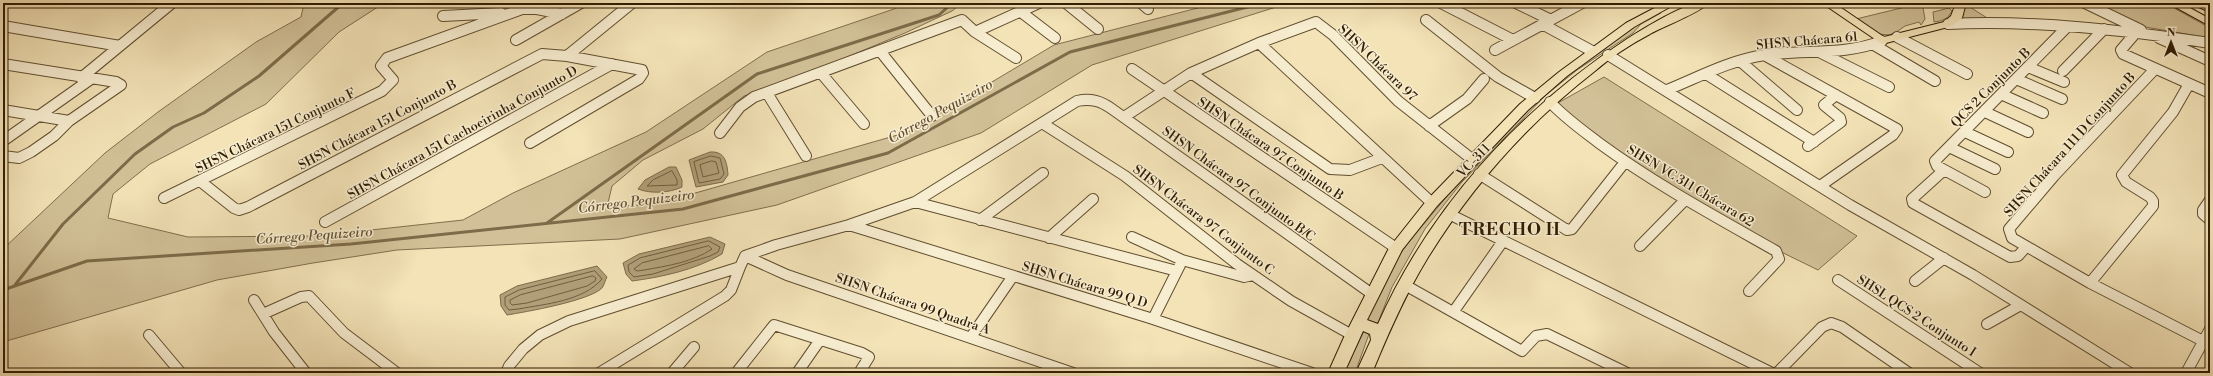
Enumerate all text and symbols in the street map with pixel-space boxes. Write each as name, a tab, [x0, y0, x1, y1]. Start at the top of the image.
street label: SHSN Chácara 97	[1335, 21, 1420, 105]
north arrow	[2151, 22, 2191, 62]
text: N	[2167, 26, 2176, 40]
street label: SHSN Chácara 61	[1756, 29, 1859, 53]
street label: QCS 2 Conjunto B	[1947, 44, 2034, 131]
street label: SHSN Chácara 151 Cachoeirinha Conjunto D	[345, 63, 580, 203]
street label: SHSN Chácara 111 D Conjunto B	[2001, 69, 2139, 220]
street label: SHSN Chácara 151 Conjunto B	[296, 76, 459, 173]
water label: Córrego Pequizeiro	[885, 76, 996, 148]
street label: SHSN Chácara 151 Conjunto F	[193, 85, 359, 177]
street label: SHSN Chácara 97 Conjunto B	[1194, 94, 1347, 204]
street label: SHSN Chácara 97 Conjunto B/C	[1159, 123, 1318, 245]
street label: VC-311	[1453, 140, 1494, 182]
street label: SHSN VC 311 Chácara 62	[1624, 142, 1757, 230]
street label: SHSN Chácara 97 Conjunto C	[1130, 161, 1277, 278]
water label: Córrego Pequizeiro	[577, 186, 695, 218]
district label: TRECHO II	[1459, 219, 1561, 241]
water label: Córrego Pequizeiro	[255, 223, 373, 249]
street label: SHSN Chácara 99 Q D	[1020, 258, 1149, 312]
street label: SHSN Chácara 99 Quadra A	[833, 270, 993, 338]
street label: SHSL QCS 2 Conjunto I	[1854, 271, 1979, 360]

